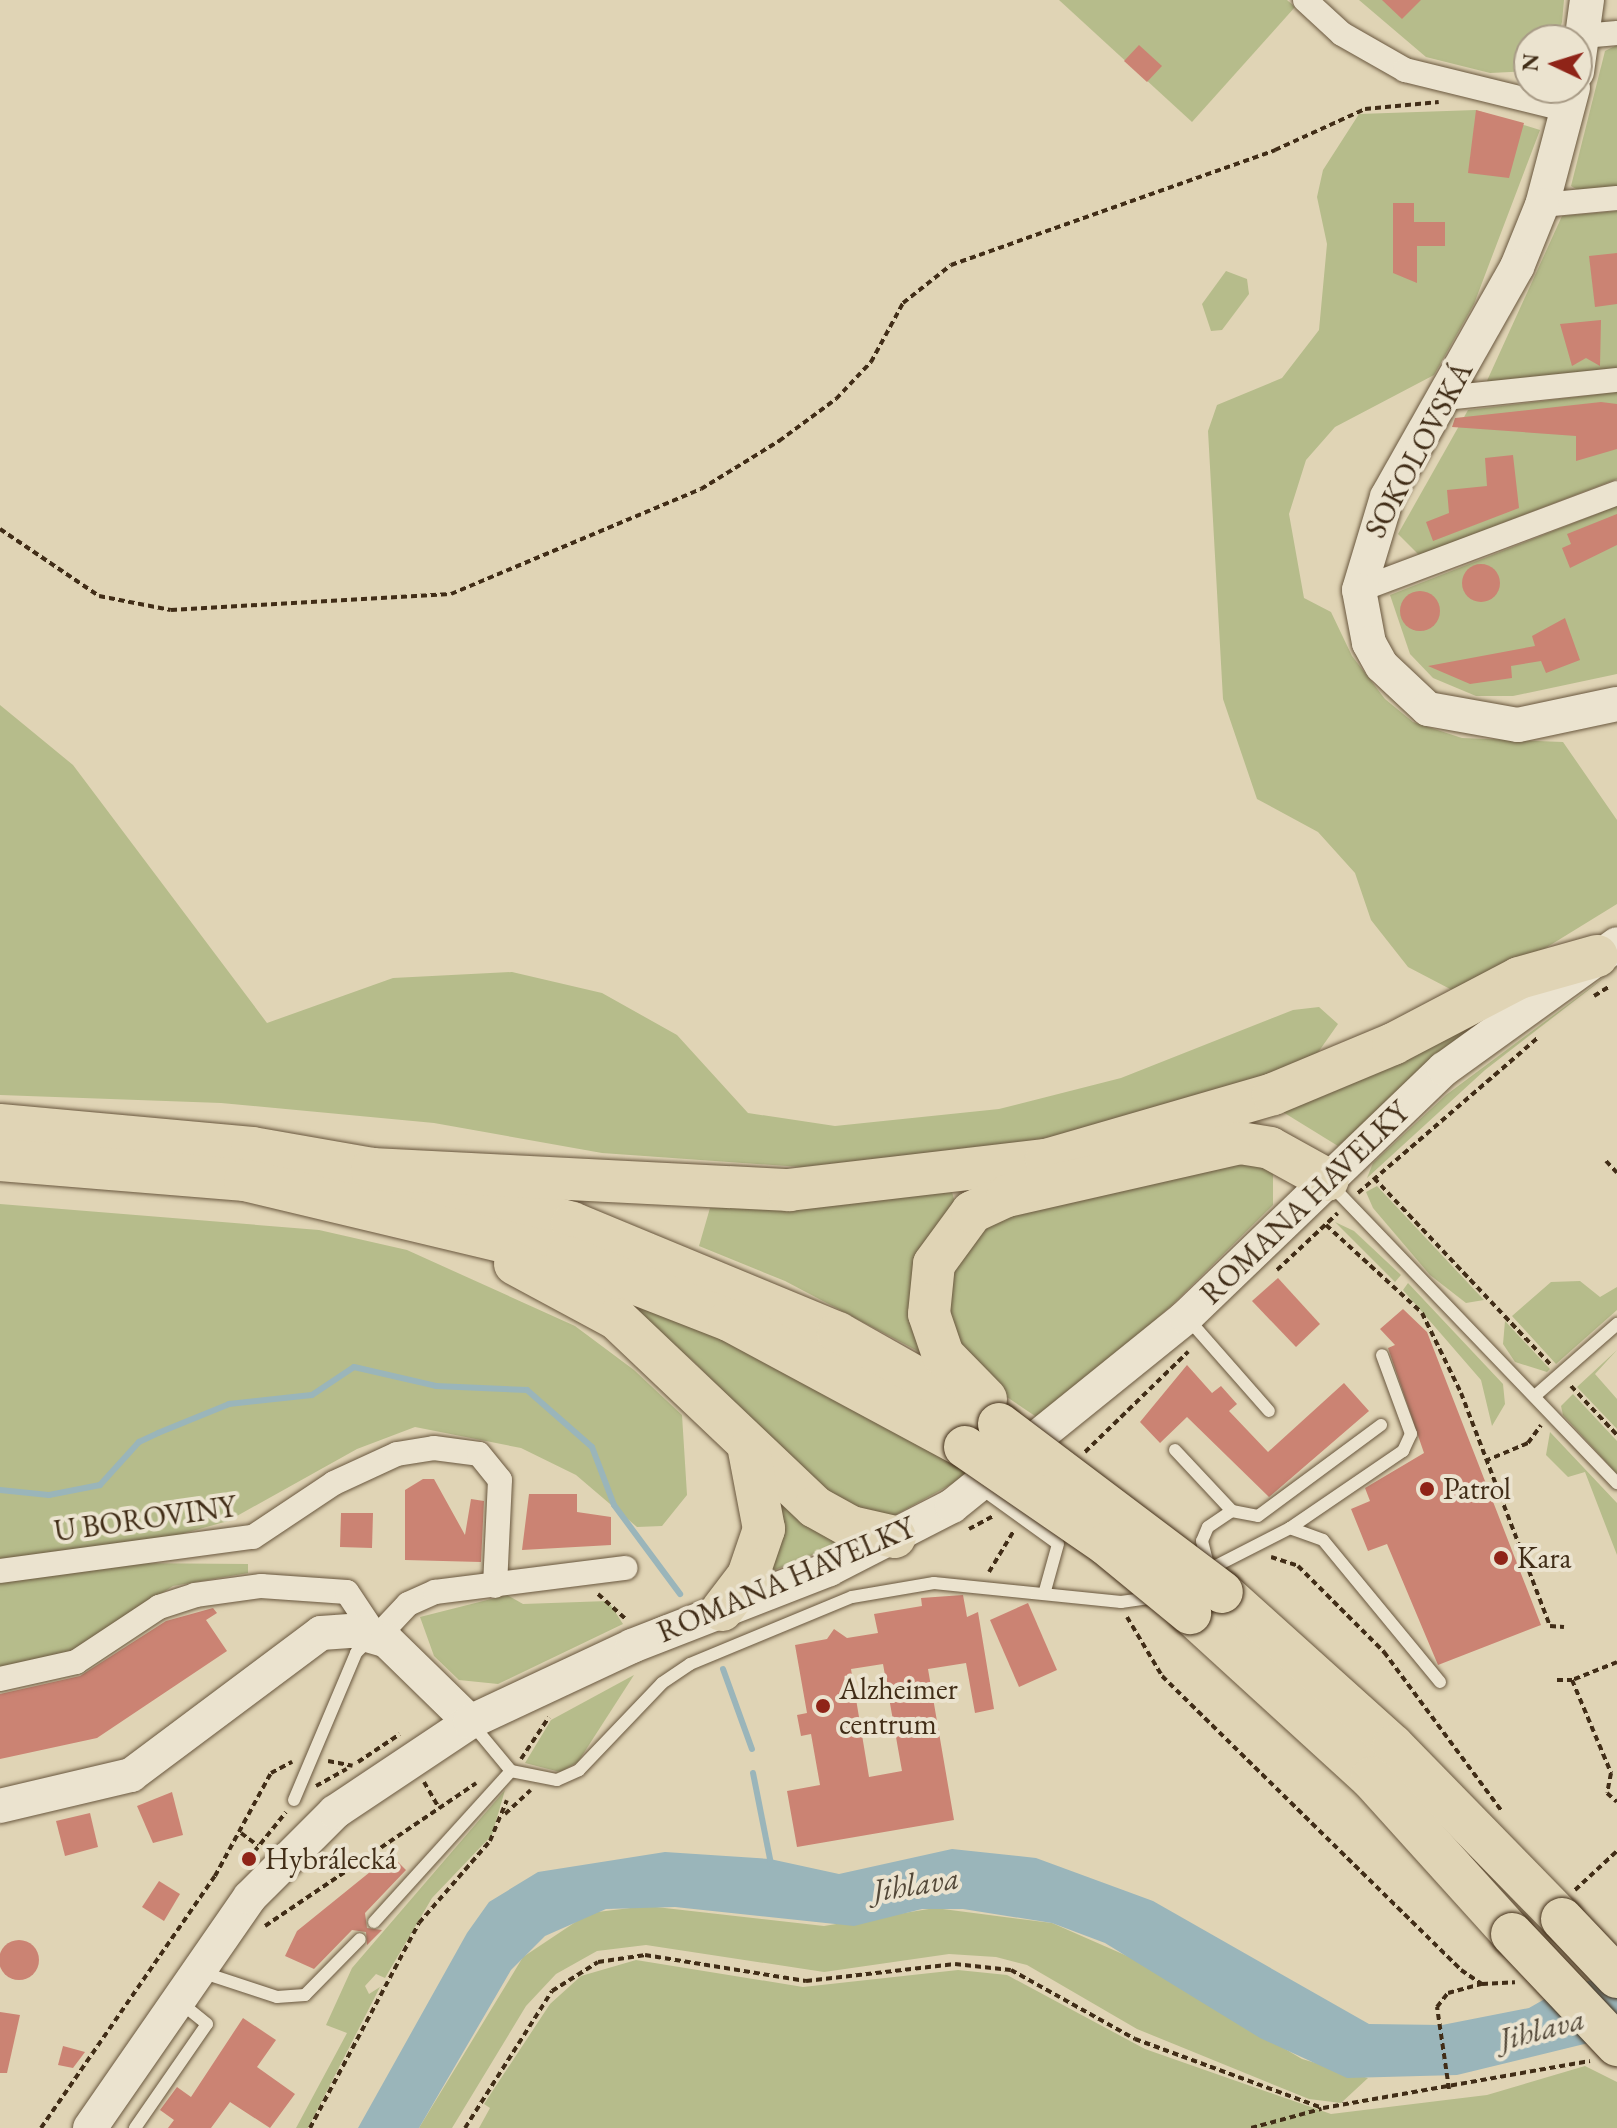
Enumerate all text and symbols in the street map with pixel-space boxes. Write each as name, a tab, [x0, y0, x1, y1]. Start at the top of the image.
north arrow	[1513, 24, 1593, 104]
text: N	[1515, 53, 1546, 72]
street label: SOKOLOVSKÁ	[1358, 356, 1480, 544]
street label: ROMANA HAVELKY	[1193, 1094, 1417, 1312]
place label: Patrol	[1443, 1471, 1511, 1507]
marker: Patrol	[1418, 1480, 1436, 1498]
street label: U BOROVINY	[52, 1488, 238, 1550]
street label: ROMANA HAVELKY	[652, 1510, 920, 1650]
place label: Kara	[1517, 1540, 1571, 1576]
marker: Kara	[1492, 1549, 1510, 1567]
place label: Alzheimer centrum	[839, 1671, 958, 1742]
marker: Alzheimer centrum	[814, 1697, 832, 1715]
place label: Hybrálecká	[265, 1841, 397, 1877]
marker: Hybrálecká	[240, 1850, 258, 1868]
water label: Jihlava	[870, 1858, 962, 1910]
water label: Jihlava	[1495, 1999, 1589, 2059]

